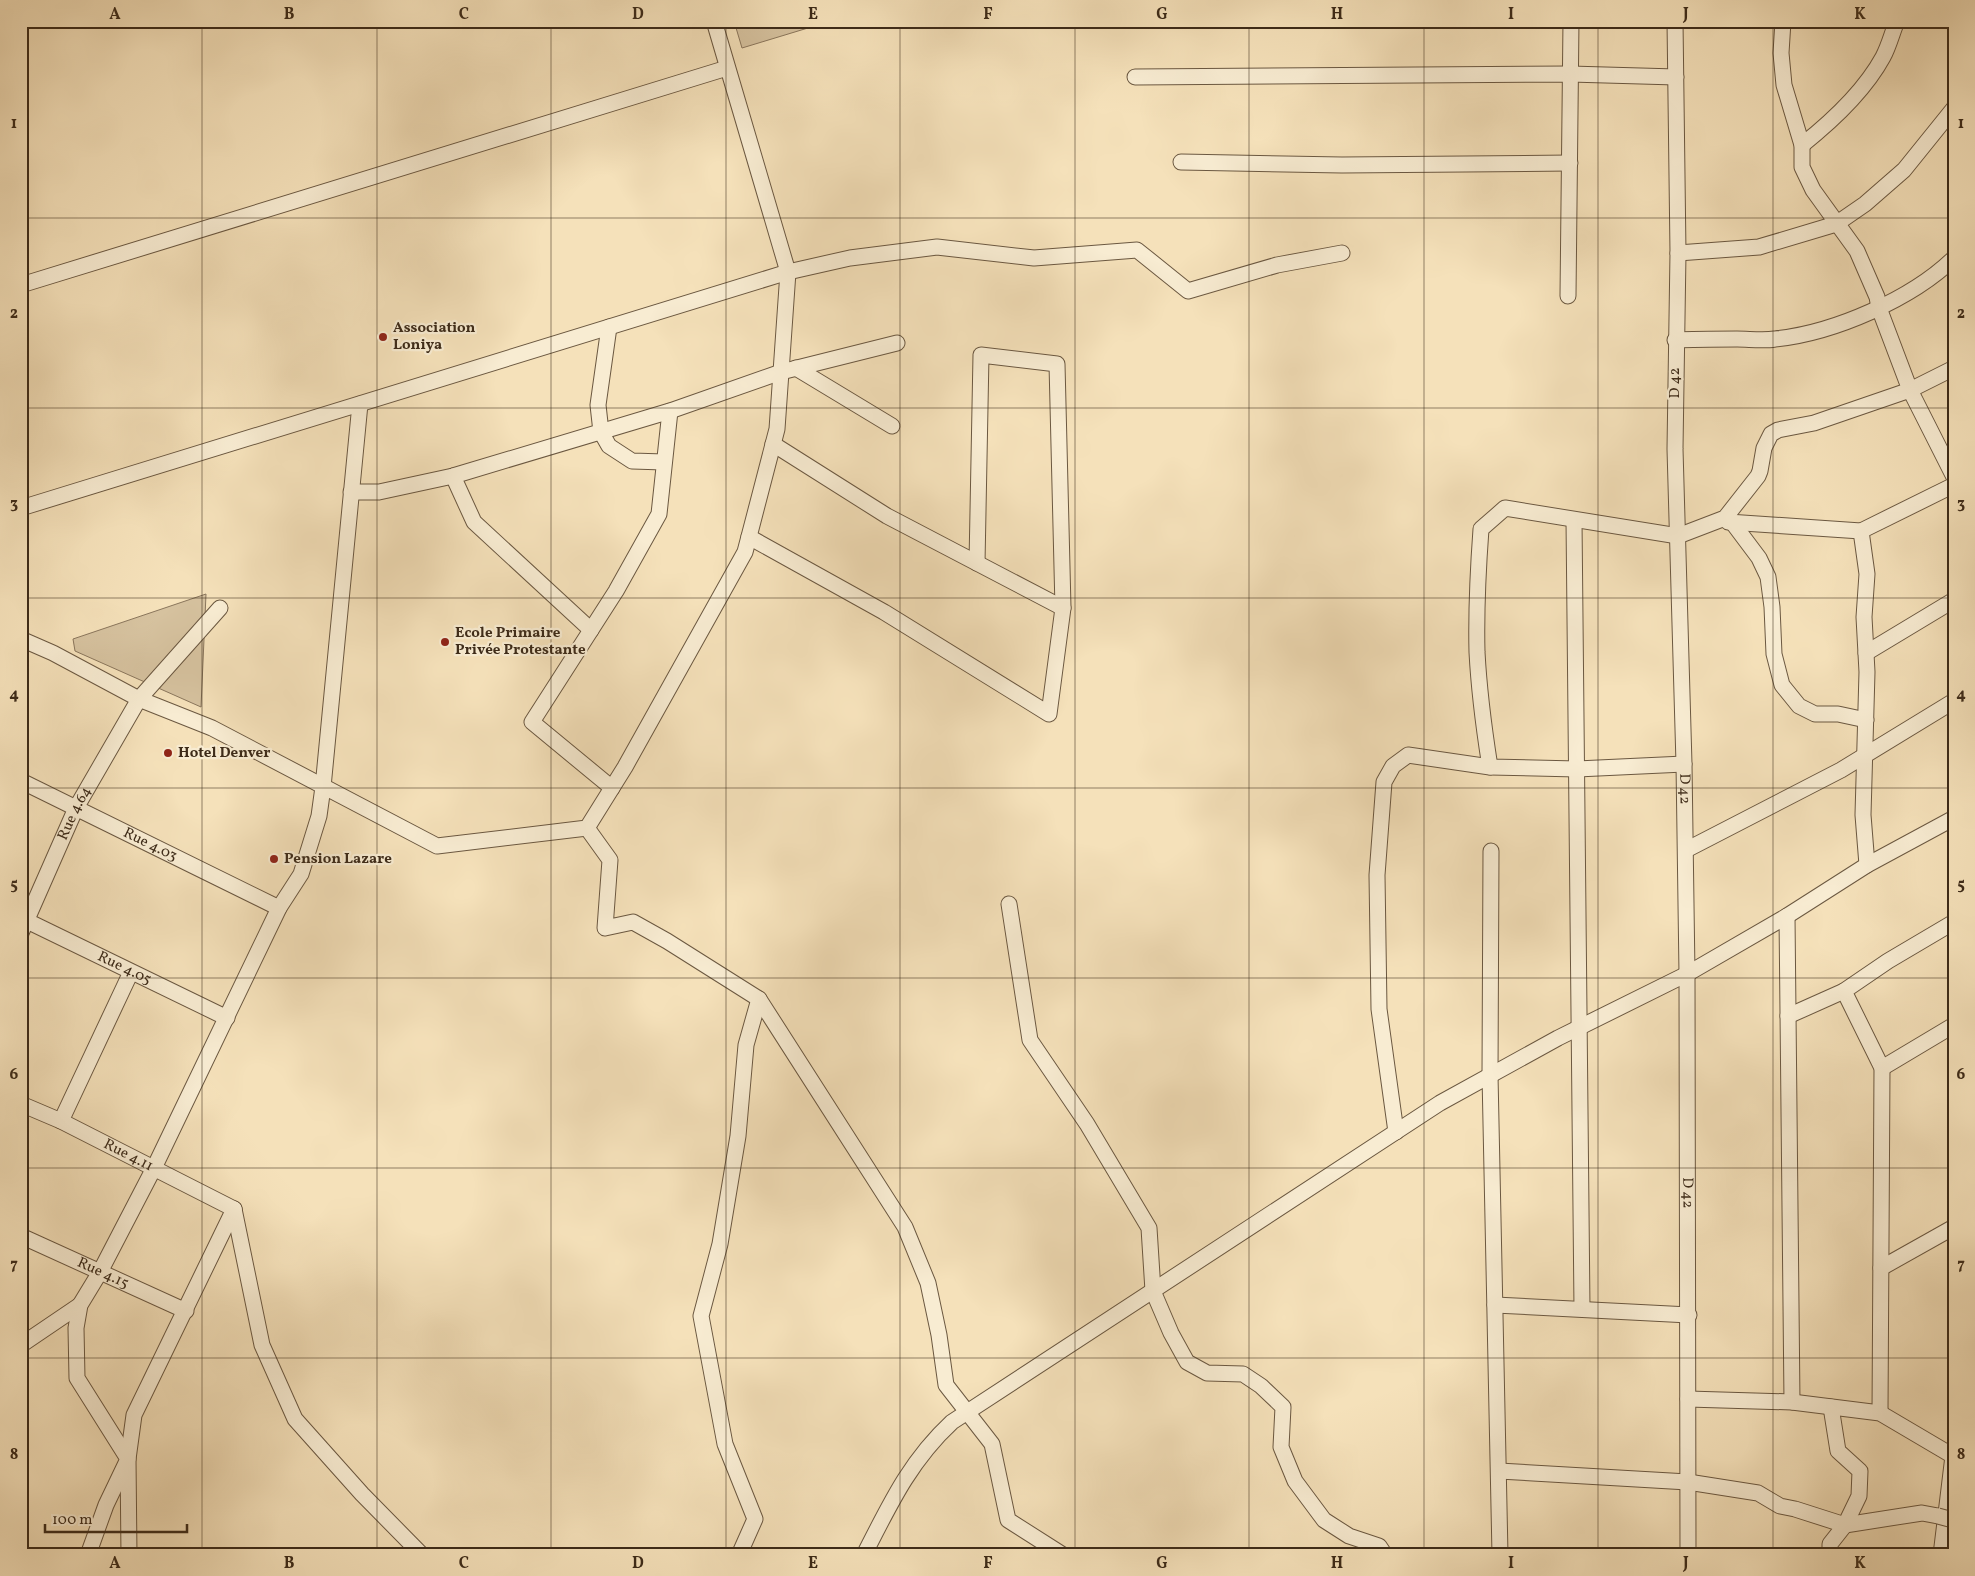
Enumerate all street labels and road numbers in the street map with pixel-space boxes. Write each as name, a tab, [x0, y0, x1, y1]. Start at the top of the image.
street label: D 42	[1665, 368, 1686, 398]
street label: D 42	[1674, 773, 1695, 804]
street label: Rue 4.64	[53, 783, 97, 844]
street label: Rue 4.03	[120, 822, 181, 867]
street label: Rue 4.05	[94, 946, 155, 990]
street label: Rue 4.11	[100, 1134, 157, 1177]
street label: D 42	[1677, 1177, 1698, 1208]
street label: Rue 4.15	[74, 1252, 132, 1294]

